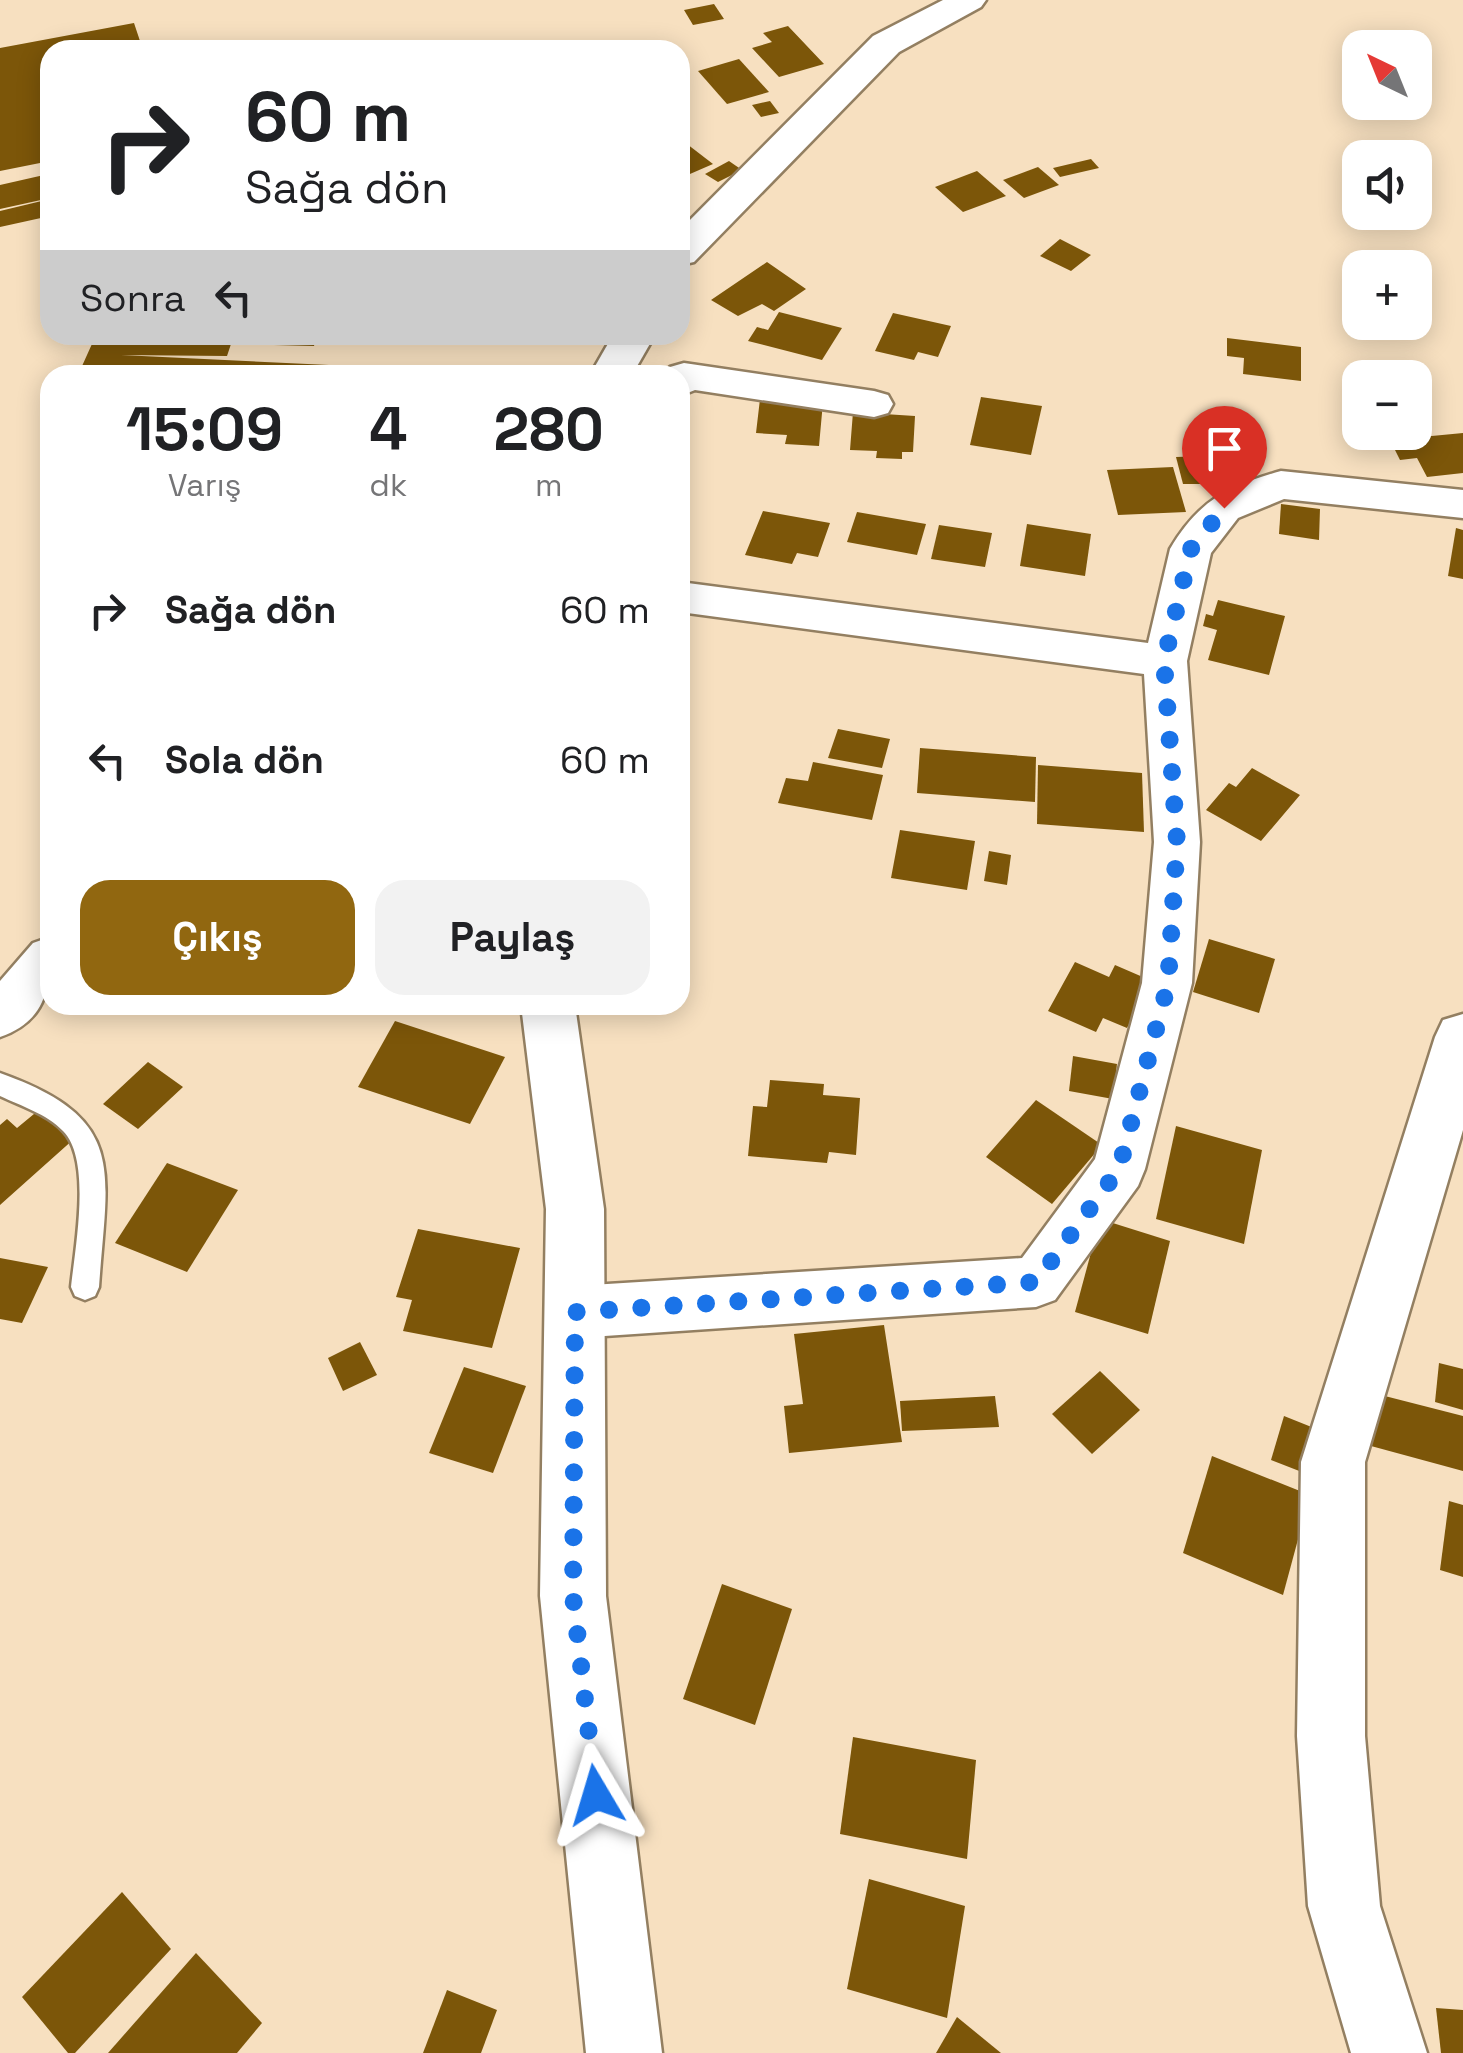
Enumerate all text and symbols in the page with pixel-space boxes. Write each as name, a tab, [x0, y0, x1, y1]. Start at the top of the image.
north arrow	[1342, 30, 1432, 120]
map controls	[1342, 30, 1432, 450]
text: 60 m	[245, 72, 411, 161]
icon: right	[80, 80, 210, 210]
button: sound	[1342, 140, 1432, 230]
text: Sağa dön	[245, 159, 449, 216]
button: +	[1342, 250, 1432, 340]
icon: left	[206, 270, 261, 325]
text: Sonra	[80, 274, 186, 322]
button: −	[1342, 360, 1432, 450]
text: 15:09	[126, 391, 283, 468]
text: 4	[369, 391, 407, 468]
text: 280	[493, 391, 604, 468]
pin	[1182, 406, 1267, 509]
icon: arrive	[1197, 421, 1252, 476]
text: Varış	[168, 465, 241, 505]
text: dk	[369, 465, 407, 505]
text: m	[535, 465, 562, 505]
icon: right	[80, 583, 135, 638]
text: Sağa dön	[165, 586, 336, 634]
text: 60 m	[560, 586, 650, 634]
icon: left	[80, 733, 135, 788]
text: Sola dön	[165, 736, 324, 784]
text: 60 m	[560, 736, 650, 784]
button: Çıkış	[80, 880, 355, 995]
button: Paylaş	[375, 880, 650, 995]
position arrow	[544, 1743, 648, 1847]

